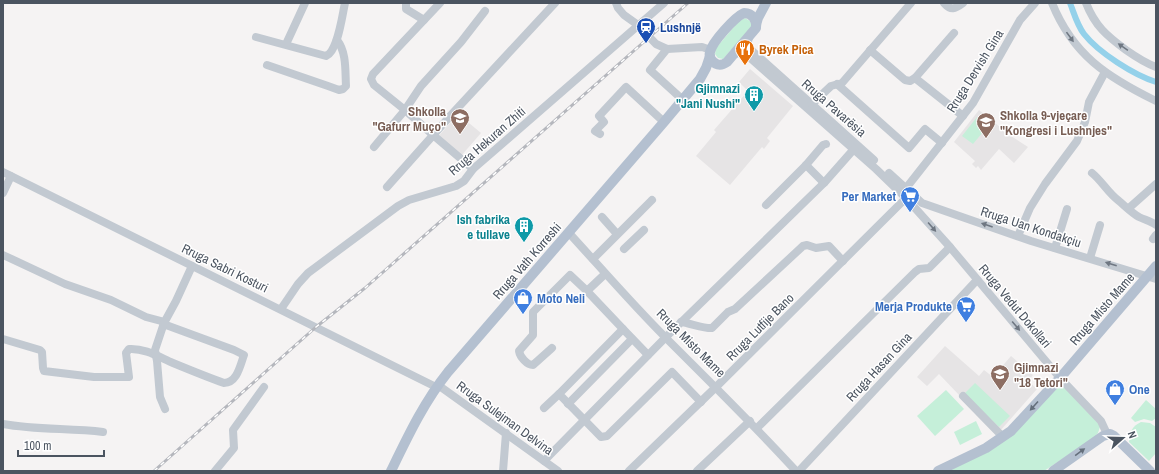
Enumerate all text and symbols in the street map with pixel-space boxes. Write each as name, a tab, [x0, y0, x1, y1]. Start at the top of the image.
station icon: Lushnjë	[635, 16, 657, 44]
place label: Lushnjë	[660, 19, 701, 36]
street label: Rruga Dervish Gina	[943, 26, 1007, 116]
one-way arrow	[1065, 32, 1074, 43]
restaurant icon: Byrek Pica	[734, 38, 756, 66]
place label: Byrek Pica	[759, 41, 814, 58]
one-way arrow	[1117, 43, 1128, 51]
street label: Rruga Pavarësia	[798, 75, 870, 141]
place label: Gjimnazi "Jani Nushi"	[676, 80, 740, 112]
building icon: Gjimnazi "Jani Nushi"	[743, 84, 765, 112]
place label: Shkolla "Gafurr Muço"	[373, 103, 446, 135]
street label: Rruga Hekuran Zhiti	[445, 103, 529, 179]
school or university icon: Shkolla "Gafurr Muço"	[449, 107, 471, 135]
place label: Shkolla 9-vjeçare "Kongresi i Lushnjes"	[1000, 107, 1112, 139]
school or university icon: Shkolla 9-vjeçare "Kongresi i Lushnjes"	[975, 111, 997, 139]
supermarket icon: Per Market	[899, 185, 921, 213]
place label: Per Market	[841, 188, 896, 205]
street label: Rruga Uan Kondakçiu	[978, 203, 1084, 251]
place label: Ish fabrika e tullave	[457, 211, 510, 243]
building icon: Ish fabrika e tullave	[513, 215, 535, 243]
street label: Rruga Vath Korreshi	[489, 219, 565, 303]
one-way arrow	[928, 222, 937, 233]
one-way arrow	[980, 222, 992, 228]
street label: Rruga Sabri Kosturi	[179, 240, 271, 296]
street label: Rruga Vedut Dokollari	[975, 261, 1055, 351]
one-way arrow	[1104, 261, 1116, 267]
street label: Rruga Misto Mame	[1066, 269, 1138, 349]
shop icon: Moto Neli	[512, 287, 534, 315]
place label: Moto Neli	[537, 290, 585, 307]
street label: Rruga Lutfije Bano	[723, 290, 797, 364]
supermarket icon: Merja Produkte	[955, 295, 977, 323]
place label: Merja Produkte	[875, 298, 952, 315]
street label: Rruga Misto Mame	[653, 305, 729, 381]
one-way arrow	[1012, 321, 1021, 332]
street label: Rruga Hasan Gina	[842, 329, 916, 405]
place label: Gjimnazi "18 Tetori"	[1014, 359, 1068, 391]
school or university icon: Gjimnazi "18 Tetori"	[989, 363, 1011, 391]
street label: Rruga Sulejman Delvina	[453, 377, 557, 459]
shop icon: One	[1104, 378, 1126, 406]
place label: One	[1129, 381, 1150, 398]
one-way arrow	[1029, 401, 1038, 411]
north arrow	[1103, 418, 1143, 458]
text: N	[1125, 429, 1140, 440]
scale bar	[18, 432, 104, 458]
text: 100 m	[24, 438, 51, 454]
one-way arrow	[1074, 448, 1085, 456]

